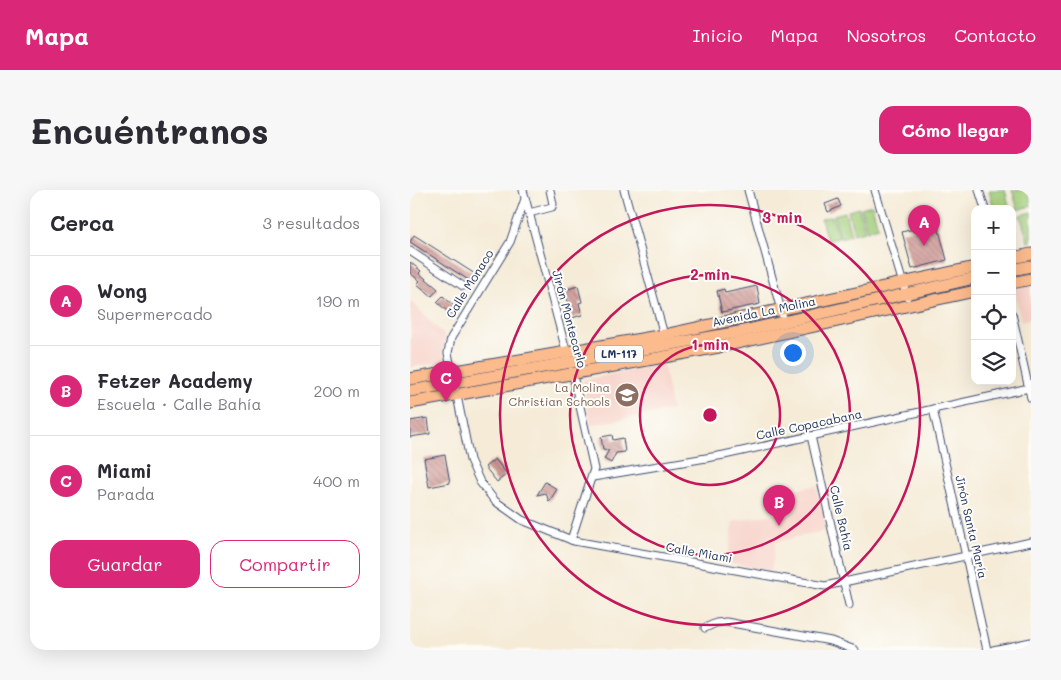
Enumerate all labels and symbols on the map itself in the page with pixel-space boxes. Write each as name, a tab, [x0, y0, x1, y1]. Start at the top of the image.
pin: A	[908, 205, 940, 246]
text: 3 min	[762, 207, 802, 227]
street label: Calle Monaco	[442, 246, 497, 321]
text: 2 min	[690, 264, 730, 284]
street label: Jirón Montecarlo	[549, 268, 591, 369]
street label: Avenida La Molina	[711, 292, 817, 330]
text: 1 min	[691, 334, 729, 354]
your location	[780, 340, 806, 366]
road number: LM-117	[595, 346, 643, 362]
pin: C	[430, 361, 462, 402]
place label: La Molina Christian Schools	[509, 379, 610, 409]
school or university icon: La Molina Christian Schools	[614, 382, 640, 408]
street label: Calle Copacabana	[754, 405, 863, 443]
centre of rings	[701, 406, 719, 424]
street label: Jirón Santa María	[952, 473, 992, 580]
street label: Calle Bahía	[827, 484, 857, 552]
pin: B	[763, 485, 795, 526]
street label: Calle Miami	[665, 538, 734, 566]

